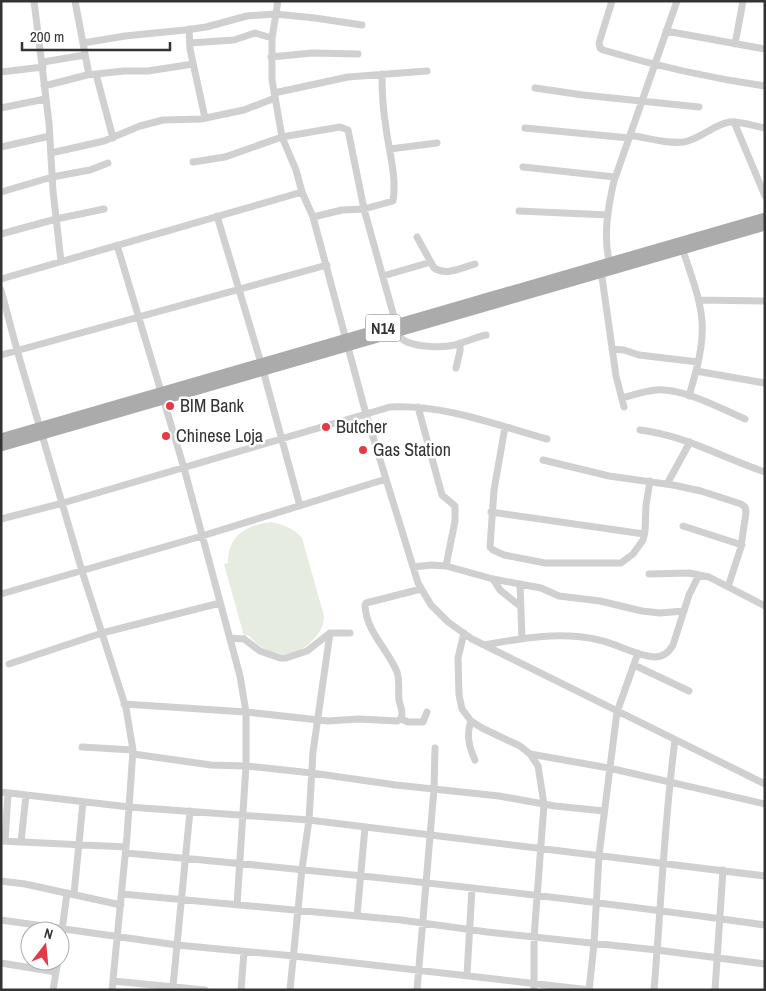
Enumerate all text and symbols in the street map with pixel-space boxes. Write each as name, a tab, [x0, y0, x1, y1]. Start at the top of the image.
scale bar	[22, 20, 170, 52]
text: 200 m	[30, 26, 64, 47]
road number: N14	[366, 314, 400, 342]
place label: BIM Bank	[180, 393, 245, 418]
marker: BIM Bank	[164, 400, 176, 412]
place label: Butcher	[336, 414, 387, 439]
marker: Butcher	[320, 421, 332, 433]
place label: Chinese Loja	[176, 423, 263, 448]
marker: Chinese Loja	[160, 430, 172, 442]
place label: Gas Station	[373, 437, 451, 462]
marker: Gas Station	[357, 444, 369, 456]
north arrow	[20, 921, 70, 971]
text: N	[42, 924, 55, 943]

